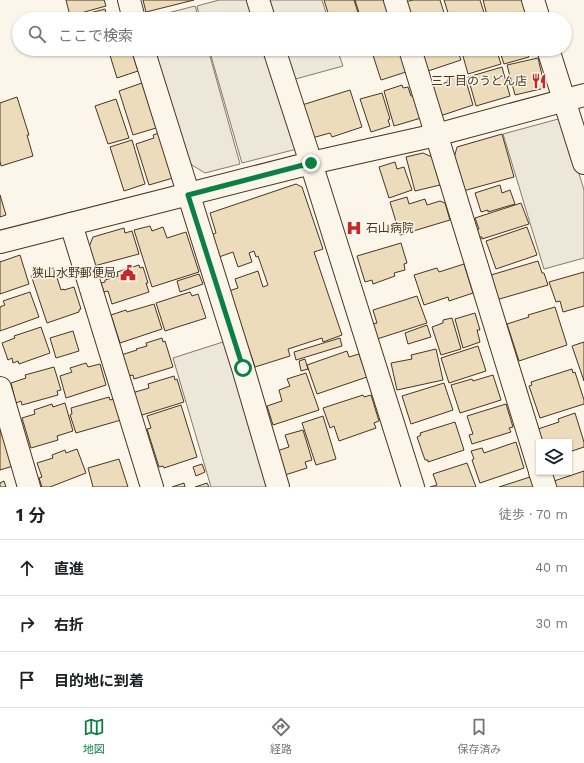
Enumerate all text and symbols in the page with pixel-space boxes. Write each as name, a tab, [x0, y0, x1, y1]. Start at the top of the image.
search box	[12, 12, 572, 56]
icon: search	[26, 23, 48, 45]
text: ここで検索	[58, 27, 133, 45]
restaurant icon: 三丁目のうどん店	[530, 72, 548, 90]
place label: 三丁目のうどん店	[431, 74, 527, 88]
route end	[302, 154, 320, 172]
hospital icon: 石山病院	[345, 219, 363, 237]
place label: 石山病院	[366, 221, 414, 235]
public building icon: 狭山水野郵便局	[119, 264, 137, 282]
place label: 狭山水野郵便局	[32, 266, 116, 280]
route start	[234, 359, 252, 377]
map controls	[536, 439, 572, 475]
button: layers	[536, 439, 572, 475]
text: 1 分	[16, 505, 45, 525]
text: 徒歩 · 70 m	[499, 507, 568, 522]
icon: ahead	[16, 557, 38, 579]
text: 直進	[54, 560, 84, 578]
text: 40 m	[535, 560, 568, 575]
icon: right	[16, 613, 38, 635]
text: 右折	[54, 616, 84, 634]
text: 30 m	[536, 616, 568, 631]
icon: arrive	[16, 669, 38, 691]
text: 目的地に到着	[54, 672, 144, 690]
tab: 地図	[83, 716, 105, 756]
tab: 経路	[270, 716, 292, 756]
tab: 保存済み	[457, 716, 501, 756]

